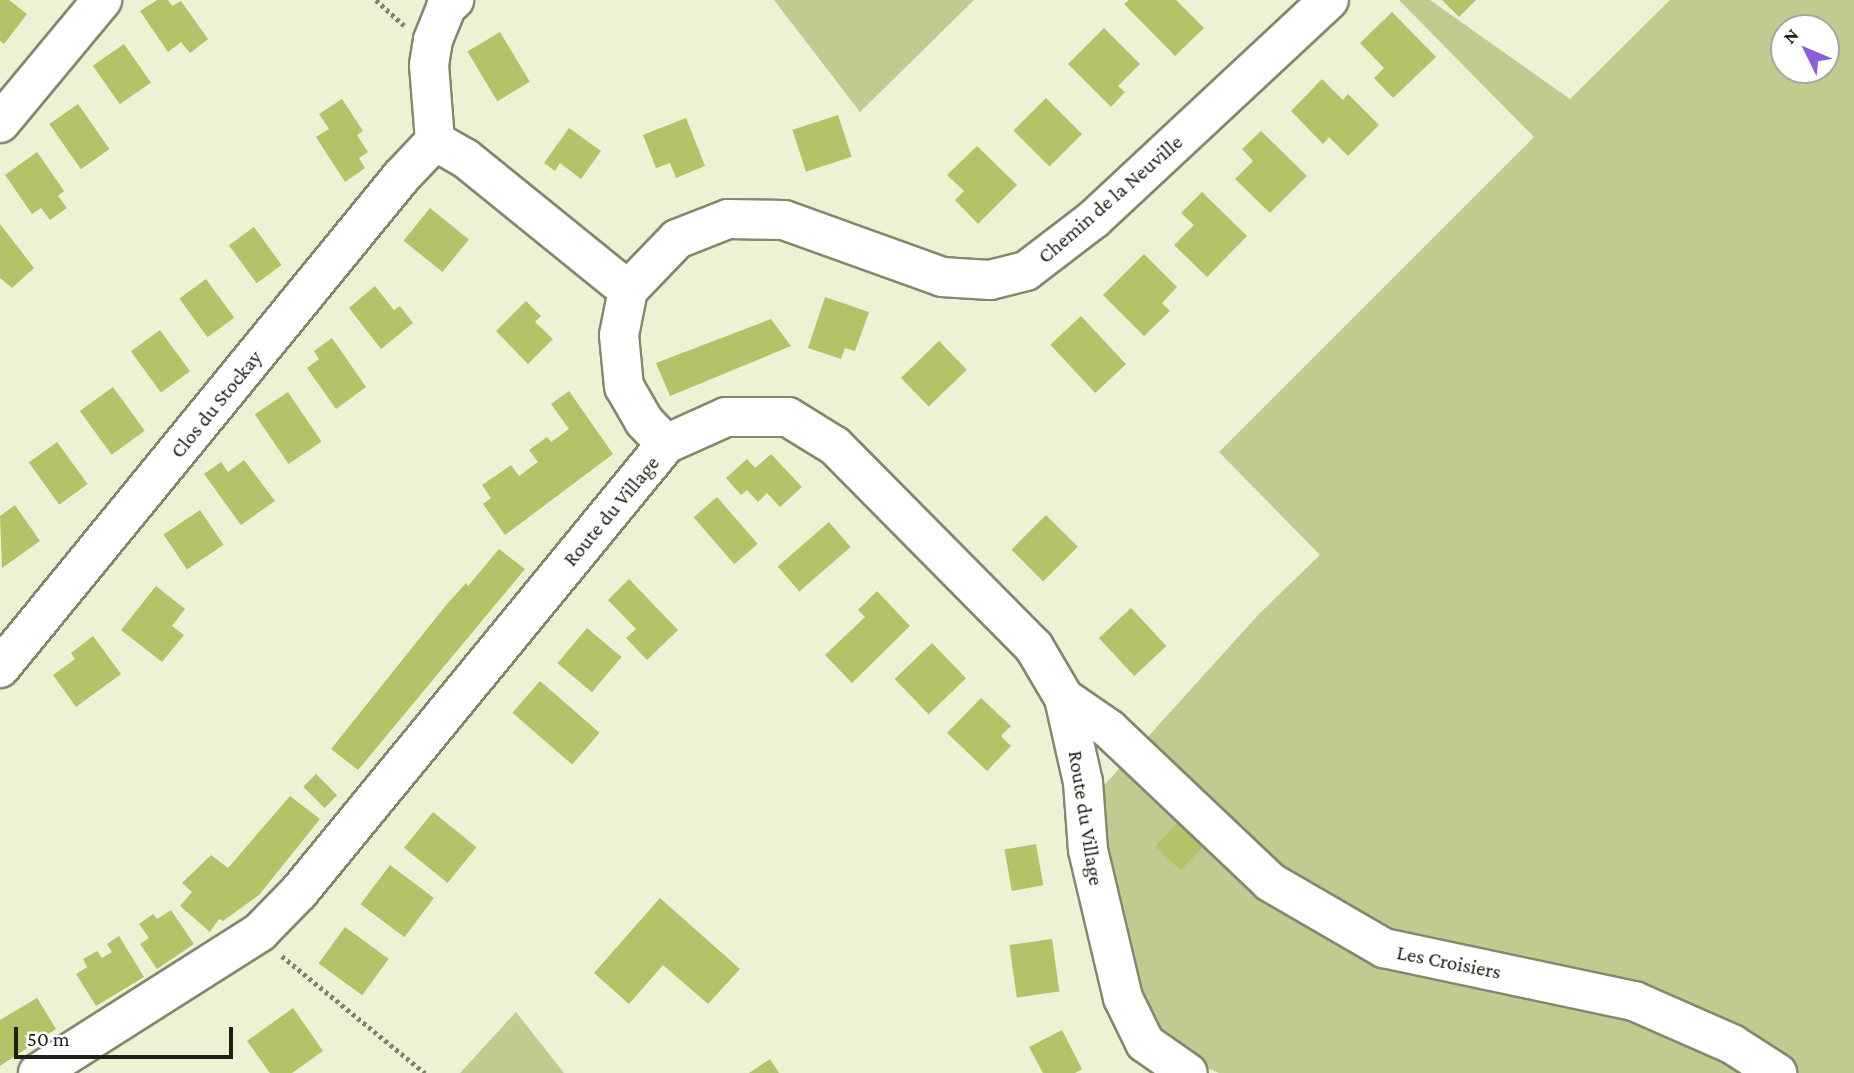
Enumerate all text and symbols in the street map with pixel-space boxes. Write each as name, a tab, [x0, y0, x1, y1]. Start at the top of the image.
north arrow	[1770, 14, 1840, 84]
text: N	[1779, 24, 1803, 48]
street label: Chemin de la Neuville	[1033, 129, 1187, 269]
street label: Clos du Stockay	[165, 345, 267, 463]
street label: Route du Village	[558, 451, 664, 571]
street label: Route du Village	[1063, 749, 1109, 887]
street label: Les Croisiers	[1395, 940, 1503, 984]
scale bar	[18, 1014, 236, 1058]
text: 50 m	[27, 1027, 70, 1051]

